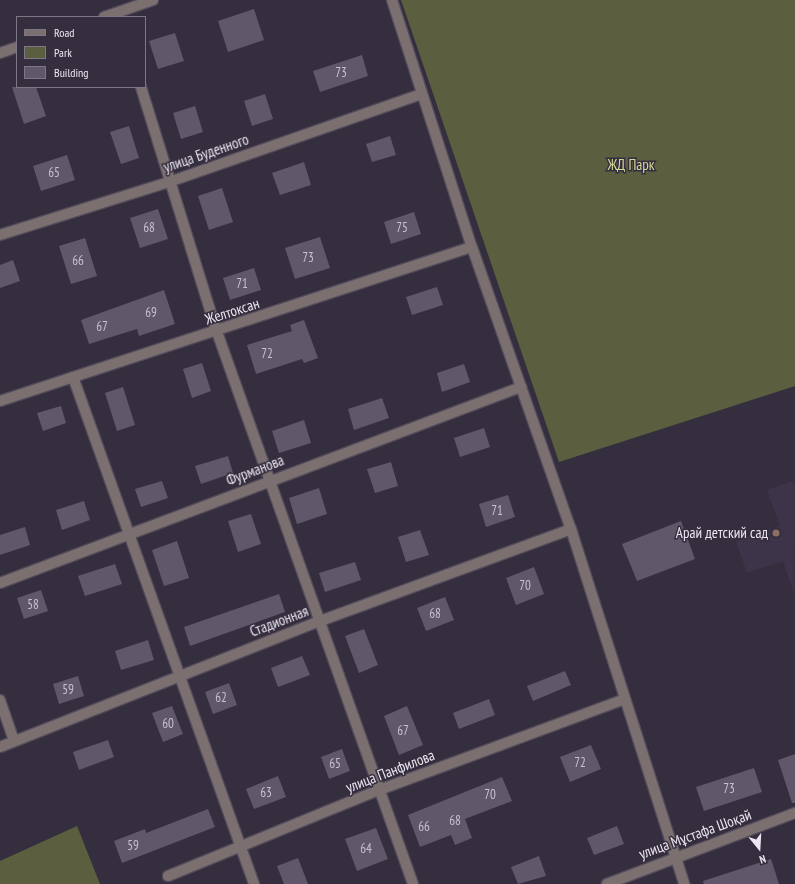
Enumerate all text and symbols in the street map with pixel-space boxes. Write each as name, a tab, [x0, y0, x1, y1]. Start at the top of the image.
legend	[16, 16, 146, 88]
text: Road	[54, 25, 74, 40]
text: Park	[54, 45, 72, 60]
text: Building	[54, 65, 89, 80]
house number: 73	[335, 65, 347, 81]
street label: улица Буденного	[161, 130, 251, 176]
park label: ЖД Парк	[607, 156, 655, 174]
house number: 65	[48, 165, 60, 181]
house number: 68	[143, 220, 155, 236]
house number: 75	[396, 220, 408, 236]
house number: 73	[302, 250, 314, 266]
house number: 66	[72, 253, 84, 269]
house number: 71	[236, 276, 248, 292]
street label: Желтоксан	[203, 294, 261, 328]
house number: 69	[145, 305, 157, 321]
house number: 67	[96, 319, 108, 335]
house number: 72	[261, 346, 273, 362]
street label: Фурманова	[224, 451, 286, 489]
house number: 71	[491, 503, 503, 519]
place label: Арай детский сад	[676, 524, 768, 542]
marker: Арай детский сад	[771, 528, 781, 538]
house number: 70	[519, 578, 531, 594]
house number: 58	[27, 597, 39, 613]
street label: Стадионная	[247, 602, 311, 640]
house number: 68	[429, 606, 441, 622]
house number: 59	[62, 682, 74, 698]
house number: 62	[215, 690, 227, 706]
house number: 60	[162, 716, 174, 732]
house number: 67	[397, 723, 409, 739]
street label: улица Панфилова	[343, 746, 437, 796]
house number: 72	[574, 755, 586, 771]
house number: 65	[329, 756, 341, 772]
house number: 73	[723, 781, 735, 797]
house number: 63	[260, 785, 272, 801]
house number: 70	[484, 787, 496, 803]
street label: улица Мұстафа Шоқай	[636, 805, 754, 863]
house number: 68	[449, 813, 461, 829]
house number: 66	[418, 819, 430, 835]
north arrow	[739, 828, 779, 868]
house number: 59	[127, 838, 139, 854]
house number: 64	[360, 841, 372, 857]
text: N	[758, 852, 768, 867]

